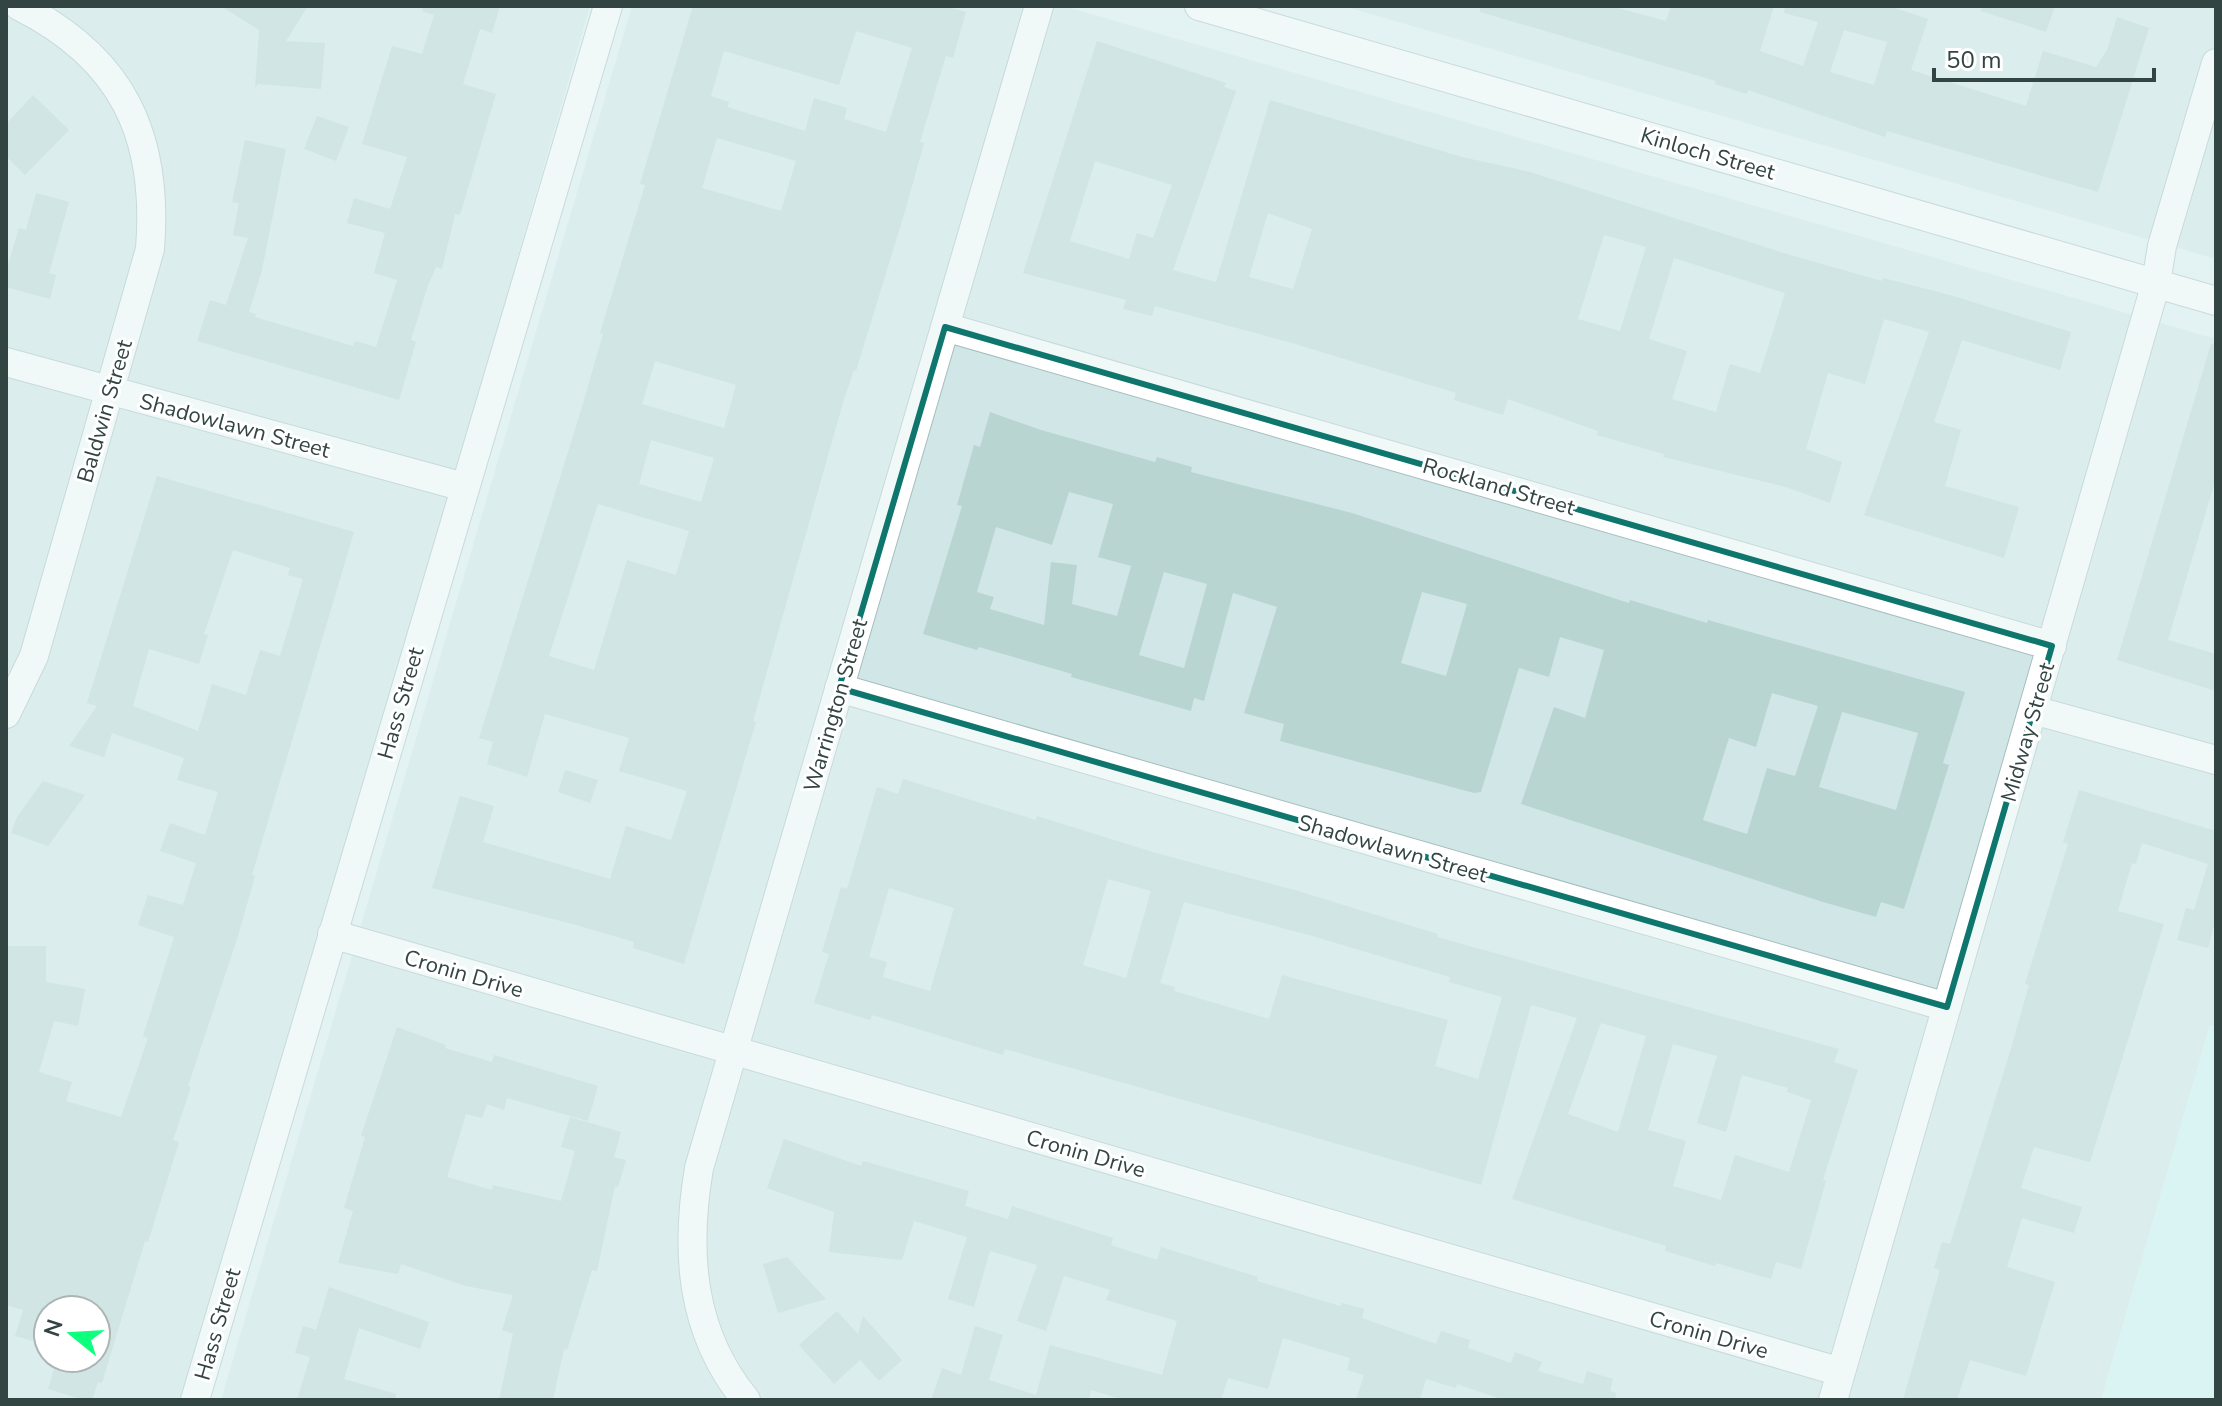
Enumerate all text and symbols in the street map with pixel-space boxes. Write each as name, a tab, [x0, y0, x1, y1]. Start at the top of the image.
scale bar	[1934, 32, 2154, 82]
text: 50 m	[1946, 44, 2002, 76]
street label: Kinloch Street	[1637, 120, 1779, 188]
street label: Baldwin Street	[70, 336, 140, 486]
street label: Shadowlawn Street	[136, 386, 333, 466]
street label: Rockland Street	[1419, 451, 1579, 523]
street label: Warrington Street	[797, 615, 875, 795]
street label: Hass Street	[371, 643, 431, 763]
street label: Midway Street	[1994, 659, 2062, 805]
street label: Shadowlawn Street	[1294, 808, 1491, 890]
street label: Cronin Drive	[401, 943, 527, 1005]
street label: Cronin Drive	[1023, 1123, 1149, 1185]
street label: Hass Street	[188, 1264, 248, 1384]
north arrow	[32, 1294, 112, 1374]
street label: Cronin Drive	[1646, 1304, 1772, 1366]
text: N	[37, 1316, 71, 1341]

